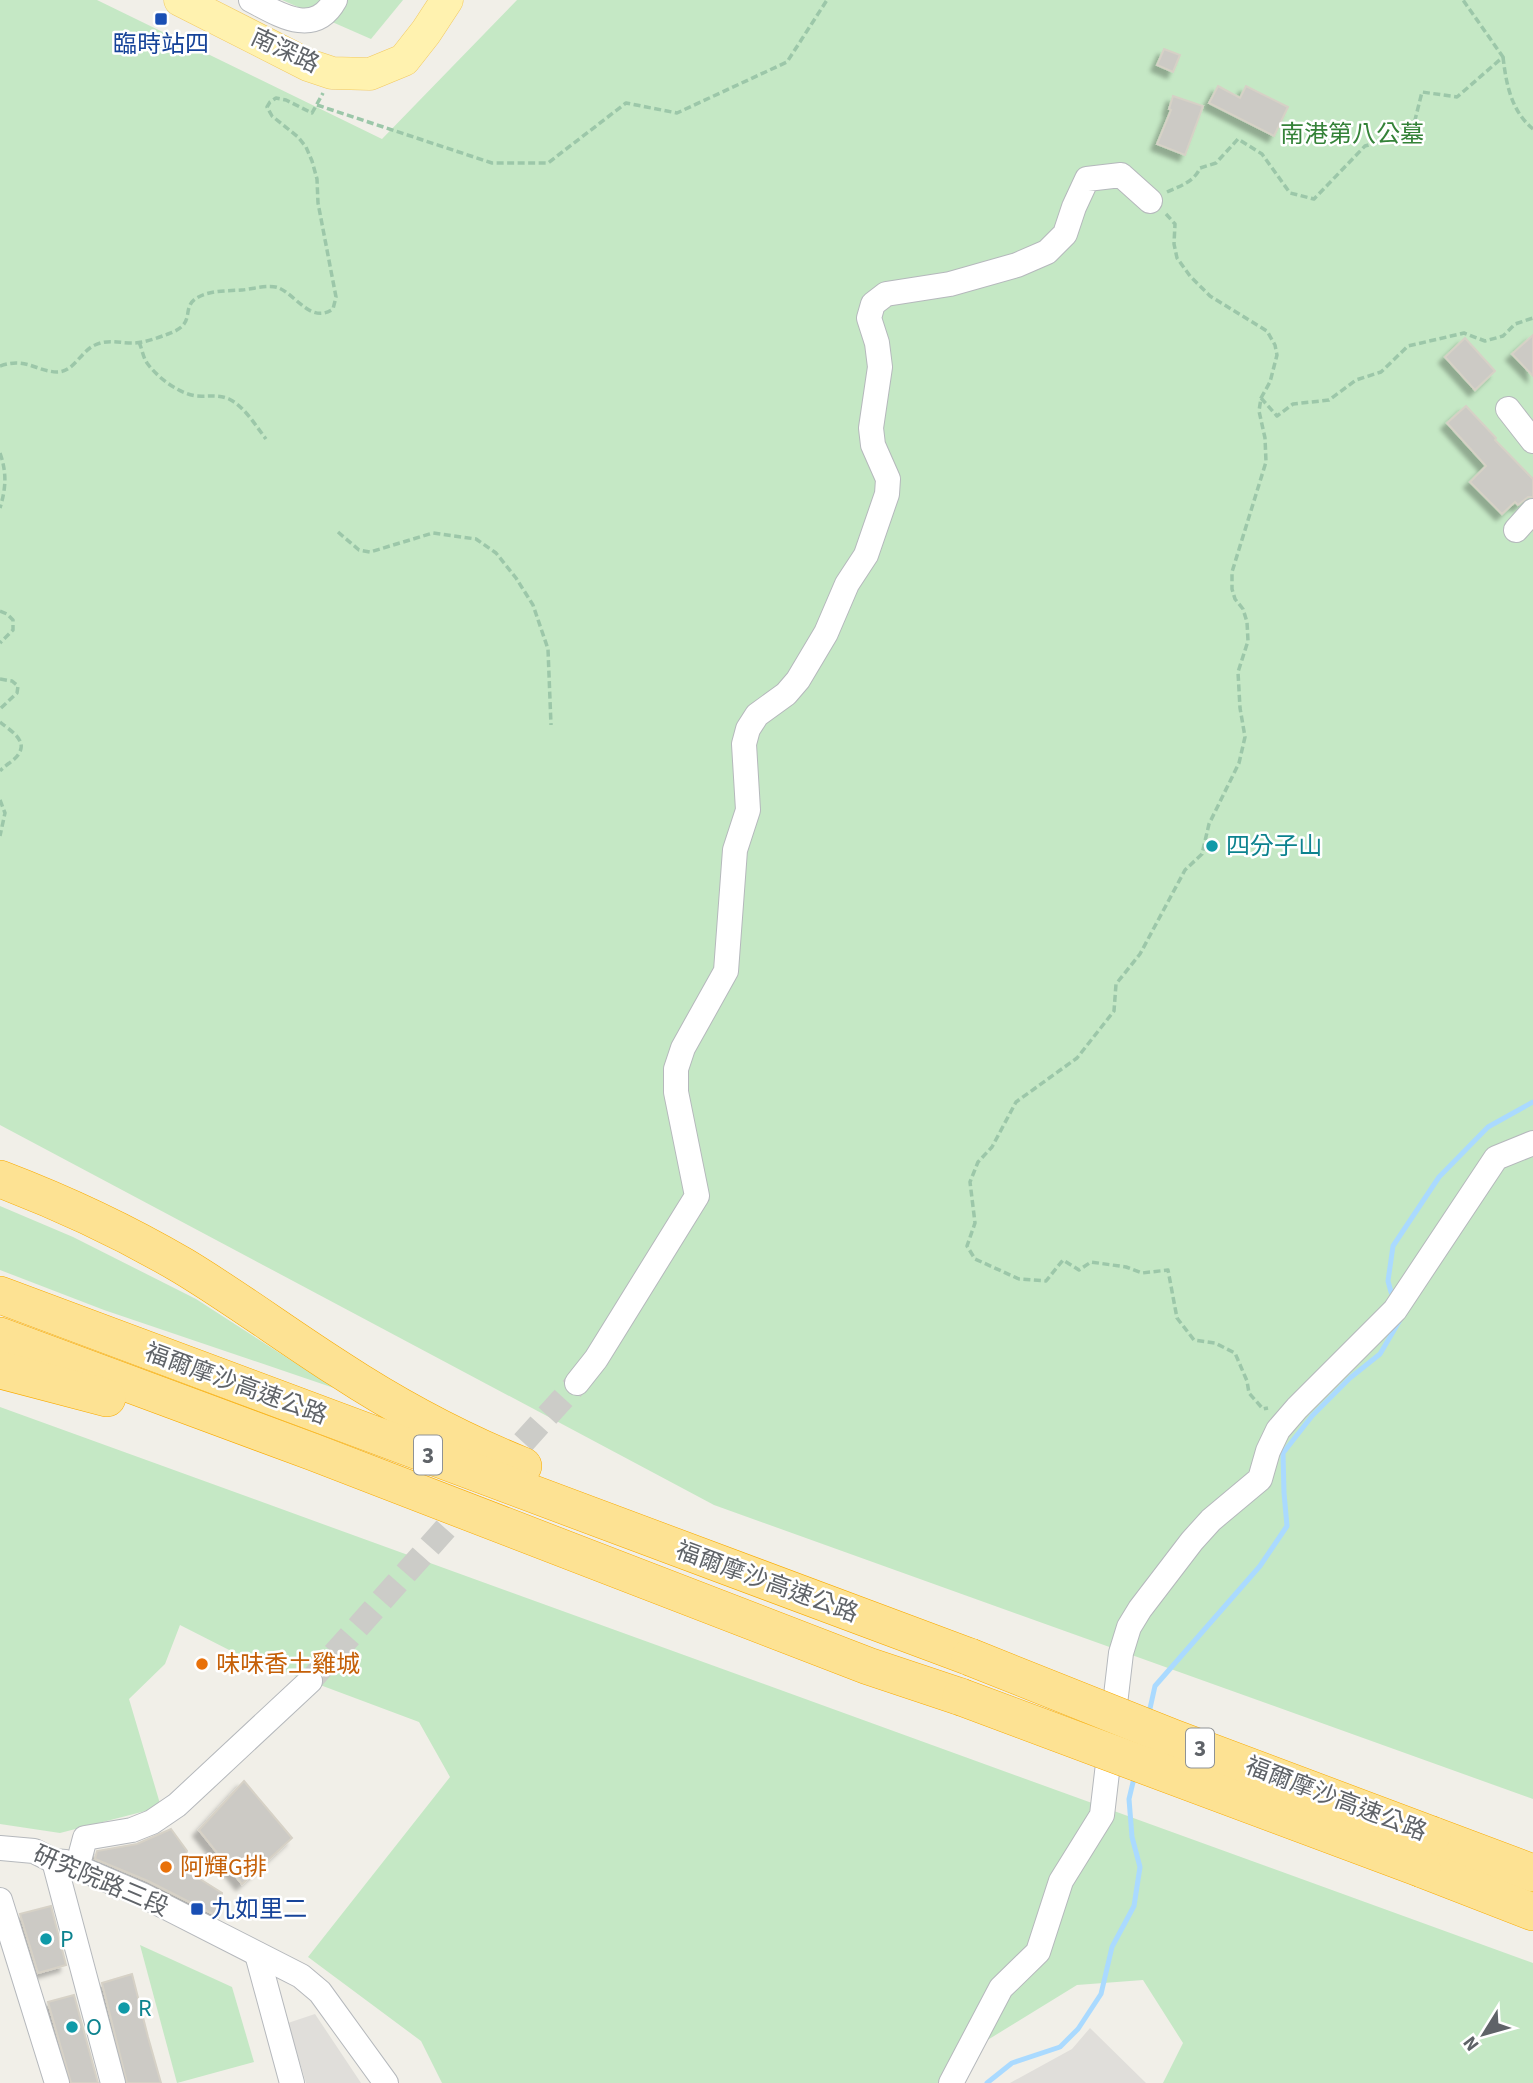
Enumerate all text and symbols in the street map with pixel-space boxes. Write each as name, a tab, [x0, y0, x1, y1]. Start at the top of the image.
marker: 臨時站四	[153, 11, 169, 27]
street label: 南深路	[245, 20, 325, 82]
place label: 臨時站四	[113, 27, 209, 62]
park label: 南港第八公墓	[1280, 117, 1424, 152]
place label: 四分子山	[1226, 829, 1322, 864]
marker: 四分子山	[1204, 838, 1220, 854]
street label: 福爾摩沙高速公路	[140, 1335, 332, 1433]
road number: 3	[414, 1436, 442, 1474]
street label: 福爾摩沙高速公路	[671, 1533, 863, 1631]
place label: 味味香土雞城	[216, 1647, 360, 1682]
marker: 味味香土雞城	[194, 1656, 210, 1672]
road number: 3	[1186, 1728, 1214, 1768]
street label: 福爾摩沙高速公路	[1240, 1748, 1432, 1850]
street label: 研究院路三段	[28, 1837, 174, 1925]
place label: 阿輝G排	[180, 1850, 267, 1885]
marker: 阿輝G排	[158, 1859, 174, 1875]
place label: 九如里二	[211, 1892, 307, 1927]
marker: 九如里二	[189, 1901, 205, 1917]
place label: P	[60, 1922, 74, 1957]
marker: P	[38, 1931, 54, 1947]
place label: R	[138, 1991, 152, 2026]
north arrow	[1449, 1999, 1519, 2069]
marker: R	[116, 2000, 132, 2016]
place label: O	[86, 2010, 102, 2045]
marker: O	[64, 2019, 80, 2035]
text: N	[1457, 2030, 1486, 2057]

